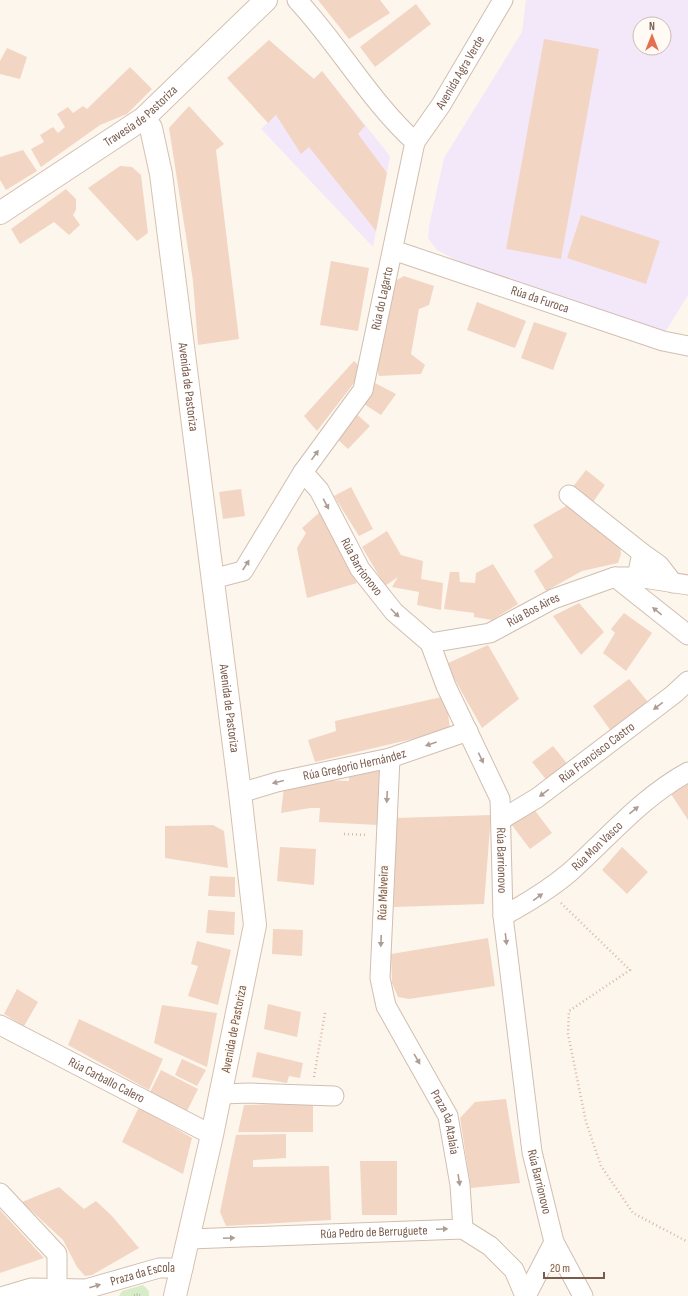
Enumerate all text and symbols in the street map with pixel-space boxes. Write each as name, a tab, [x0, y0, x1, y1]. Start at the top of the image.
north arrow	[632, 16, 672, 56]
text: N	[649, 20, 655, 33]
street label: Avenida Agra Verde	[432, 33, 488, 113]
street label: Travesía de Pastoriza	[101, 82, 181, 150]
street label: Rúa do Lagarto	[368, 265, 397, 332]
street label: Rúa da Furoca	[509, 282, 571, 317]
street label: Avenida de Pastoriza	[174, 341, 202, 432]
one-way arrow	[311, 450, 320, 461]
one-way arrow	[322, 498, 329, 509]
street label: Rúa Barrionovo	[337, 535, 386, 599]
one-way arrow	[242, 560, 250, 570]
street label: Rúa Bos Aires	[504, 589, 562, 630]
one-way arrow	[652, 606, 663, 615]
one-way arrow	[391, 608, 400, 617]
street label: Avenida de Pastoriza	[216, 662, 243, 754]
one-way arrow	[653, 702, 664, 710]
street label: Rúa Francisco Castro	[556, 719, 638, 786]
one-way arrow	[424, 741, 436, 747]
street label: Rúa Gregorio Hernández	[302, 745, 408, 784]
one-way arrow	[478, 752, 484, 764]
one-way arrow	[272, 779, 284, 785]
one-way arrow	[538, 789, 549, 797]
one-way arrow	[384, 791, 391, 803]
one-way arrow	[629, 806, 640, 815]
street label: Rúa Mon Vasco	[568, 818, 626, 874]
street label: Rúa Barrionovo	[493, 827, 510, 894]
street label: Rúa Malveira	[374, 865, 392, 921]
one-way arrow	[532, 893, 543, 901]
one-way arrow	[503, 933, 509, 945]
one-way arrow	[378, 935, 384, 948]
street label: Avenida de Pastoriza	[217, 984, 250, 1075]
one-way arrow	[413, 1053, 420, 1064]
street label: Rúa Carballo Calero	[66, 1054, 147, 1107]
street label: Praza da Atalaia	[427, 1087, 463, 1156]
street label: Rúa Barrionovo	[524, 1148, 555, 1216]
one-way arrow	[456, 1173, 462, 1186]
street label: Rúa Pedro de Berruguete	[320, 1222, 428, 1242]
one-way arrow	[436, 1226, 448, 1233]
one-way arrow	[223, 1235, 235, 1242]
scale bar	[544, 1254, 604, 1280]
street label: Praza da Escola	[108, 1260, 175, 1290]
text: 20 m	[550, 1261, 570, 1276]
one-way arrow	[89, 1283, 101, 1289]

